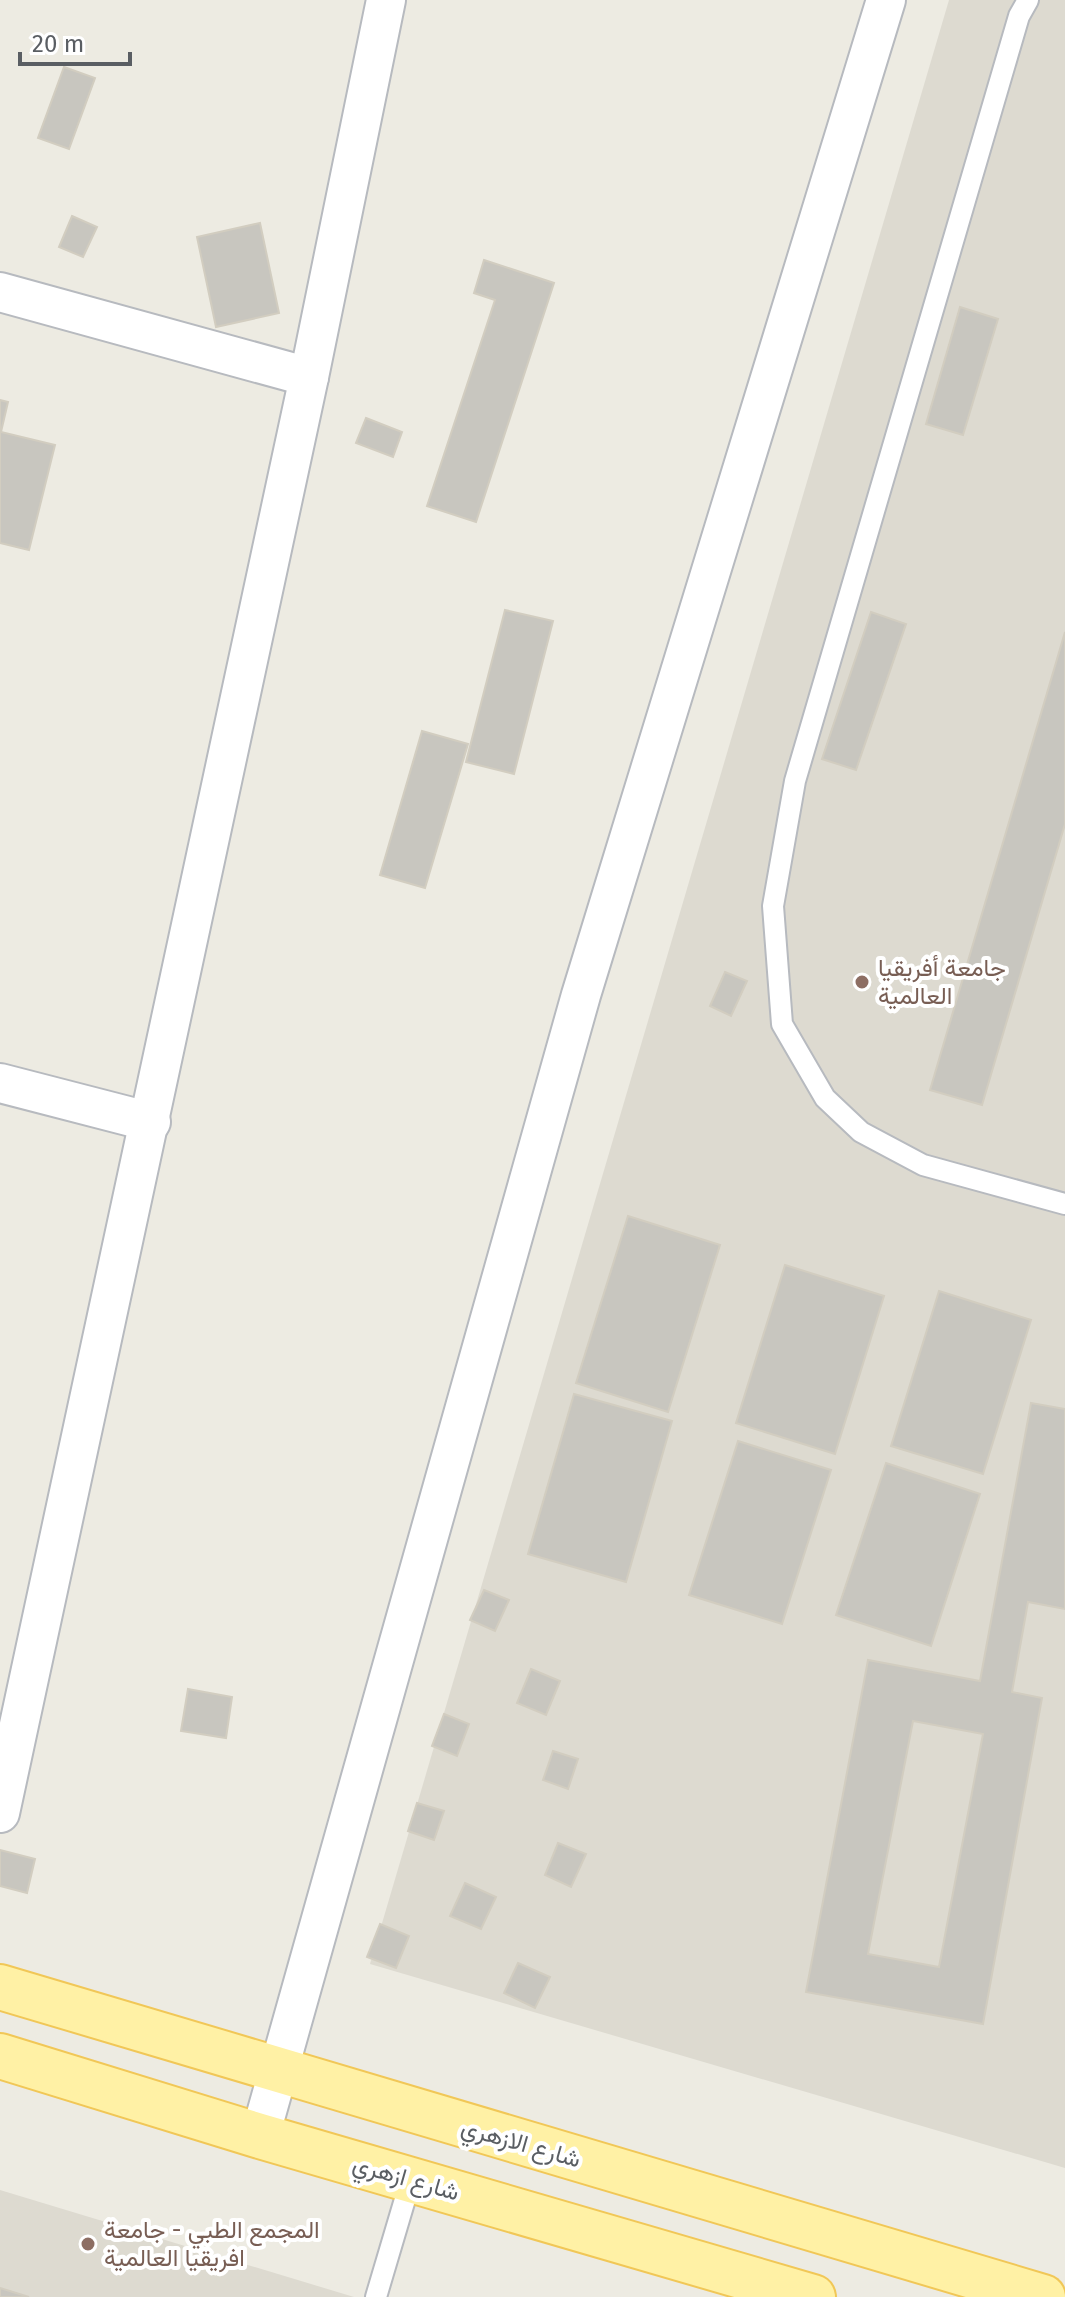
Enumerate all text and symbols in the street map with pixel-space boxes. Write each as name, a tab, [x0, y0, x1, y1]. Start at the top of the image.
scale bar	[20, 16, 130, 66]
text: 20 m	[32, 30, 84, 58]
place label: جامعة أفريقيا العالمية	[878, 954, 1006, 1010]
marker: جامعة أفريقيا العالمية	[853, 973, 871, 991]
street label: شارع الازهري	[457, 2113, 584, 2178]
street label: شارع ازهري	[348, 2149, 462, 2211]
place label: المجمع الطبي - جامعة افريقيا العالمية	[104, 2216, 320, 2273]
marker: المجمع الطبي - جامعة افريقيا العالمية	[79, 2235, 97, 2253]

